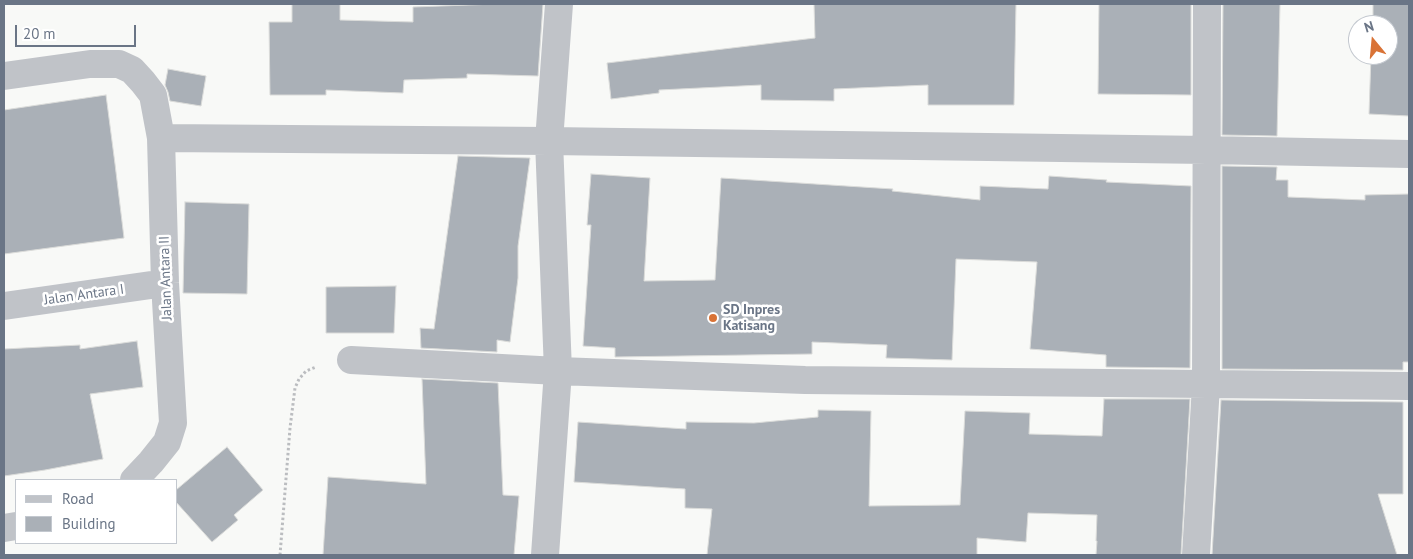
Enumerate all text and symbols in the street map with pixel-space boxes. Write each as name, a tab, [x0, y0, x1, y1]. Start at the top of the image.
scale bar	[18, 15, 139, 47]
north arrow	[1348, 15, 1398, 65]
text: N	[1362, 17, 1376, 37]
text: 20 m	[23, 24, 56, 43]
street label: Jalan Antara II	[156, 235, 176, 321]
street label: Jalan Antara I	[43, 281, 125, 309]
place label: SD Inpres Katisang	[723, 302, 780, 334]
marker: SD Inpres Katisang	[707, 312, 719, 324]
legend	[15, 479, 178, 544]
text: Road	[62, 489, 94, 508]
text: Building	[62, 514, 116, 533]

